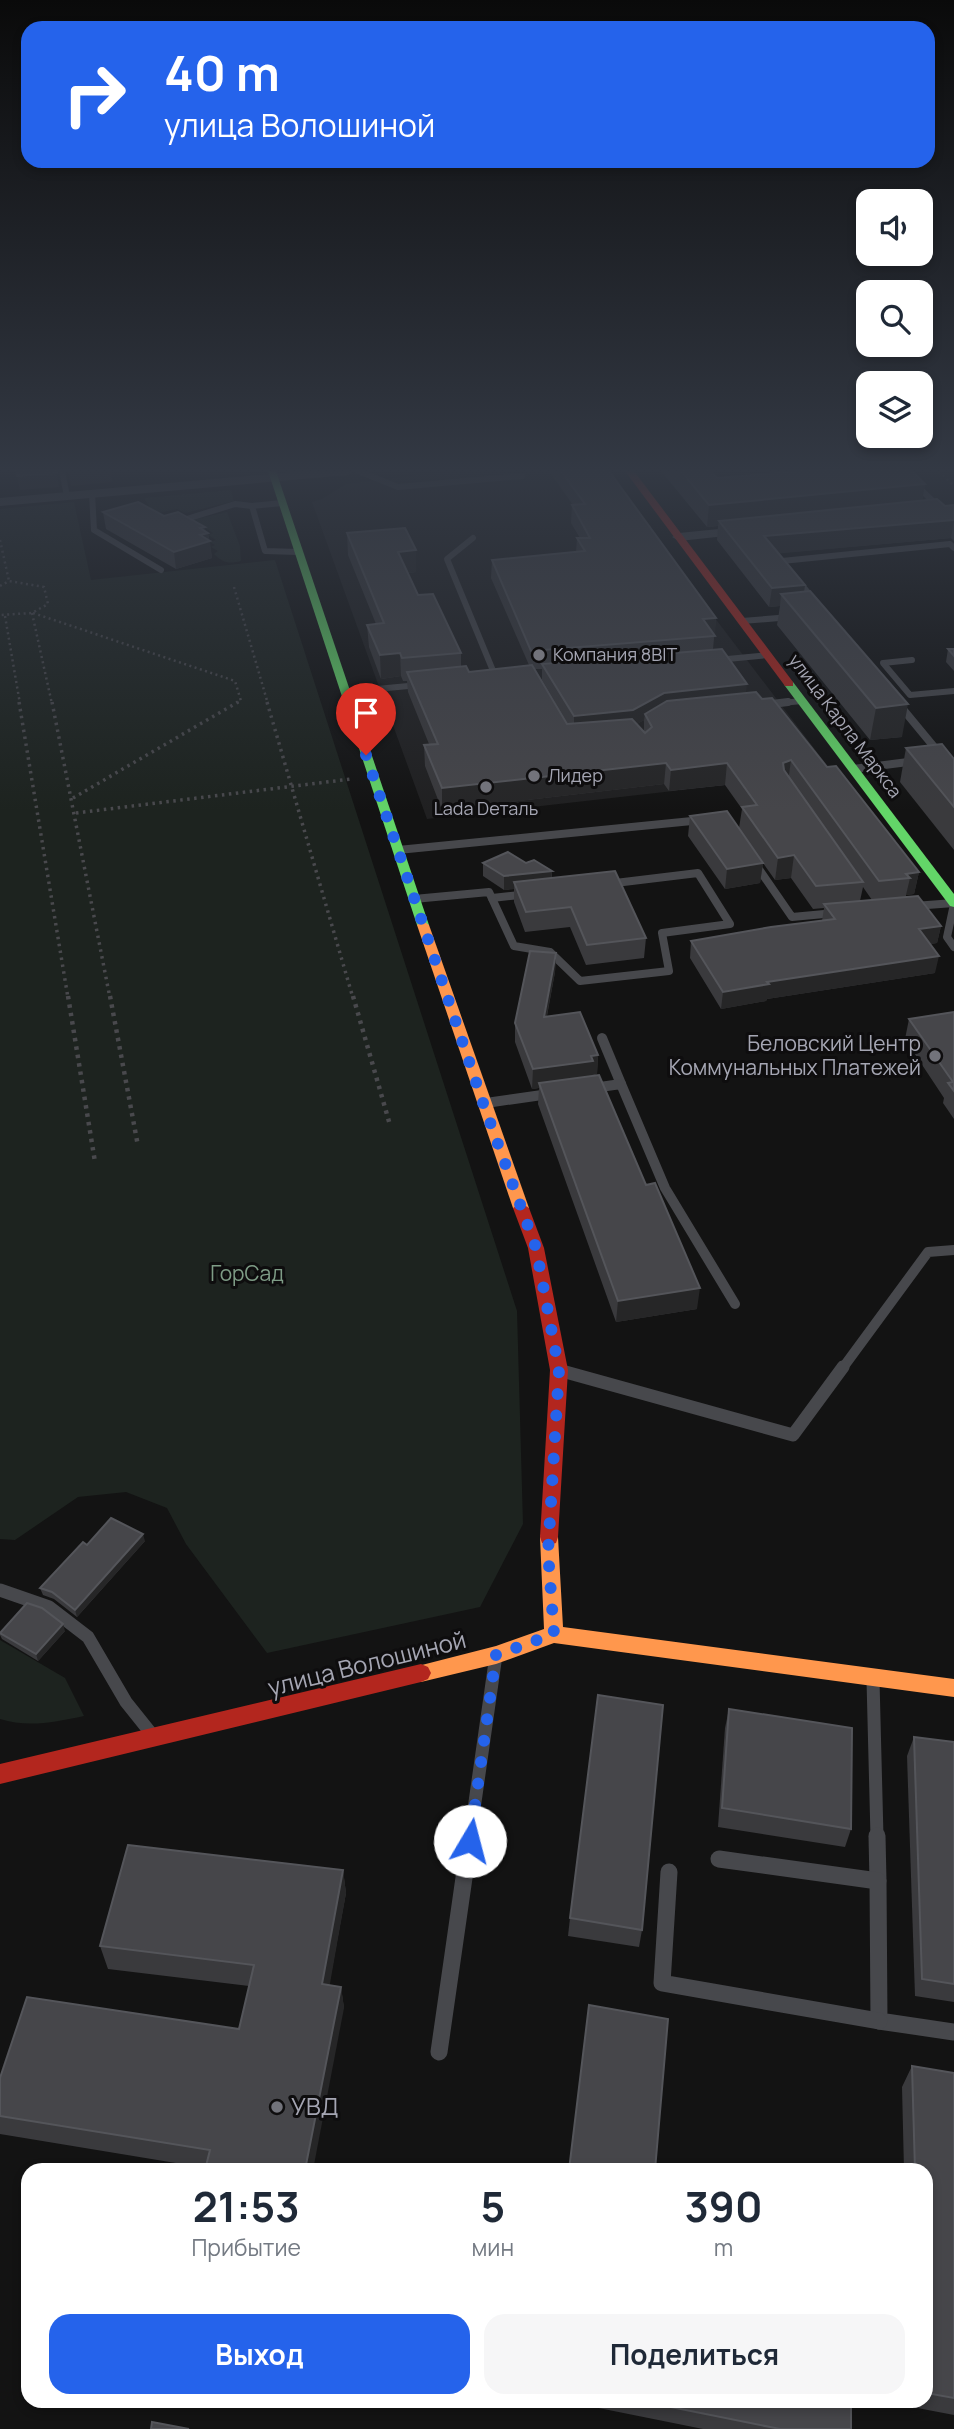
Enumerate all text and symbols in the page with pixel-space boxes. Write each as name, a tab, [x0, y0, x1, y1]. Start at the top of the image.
text: 40 m	[164, 39, 280, 106]
icon: right	[49, 49, 140, 140]
text: улица Волошиной	[164, 103, 435, 147]
map controls	[856, 189, 933, 448]
button: sound	[856, 189, 933, 266]
button: search	[856, 280, 933, 357]
button: layers	[856, 371, 933, 448]
place label: Компания 8BIT	[553, 642, 677, 666]
marker: Компания 8BIT	[531, 647, 547, 663]
street label: улица Карла Маркса	[784, 649, 908, 802]
pin	[336, 683, 396, 755]
icon: arrive	[347, 694, 385, 732]
place label: Лидер	[548, 763, 603, 787]
marker: Лидер	[526, 768, 542, 784]
marker: Lada Dеталь	[478, 779, 494, 795]
place label: Lada Dеталь	[434, 796, 538, 820]
place label: Беловский Центр Коммунальных Платежей	[669, 1029, 921, 1081]
marker: Беловский Центр Коммунальных Платежей	[927, 1048, 943, 1064]
park label: ГорСад	[210, 1259, 284, 1287]
street label: улица Волошиной	[264, 1622, 469, 1703]
position arrow	[433, 1804, 507, 1878]
place label: УВД	[291, 2089, 338, 2122]
marker: УВД	[269, 2099, 285, 2115]
text: 21:53	[193, 2177, 300, 2235]
text: 5	[480, 2177, 505, 2235]
text: 390	[684, 2177, 763, 2235]
text: Прибытие	[191, 2231, 301, 2263]
text: мин	[471, 2231, 514, 2263]
text: m	[714, 2231, 733, 2263]
button: Выход	[49, 2314, 470, 2394]
button: Поделиться	[484, 2314, 905, 2394]

